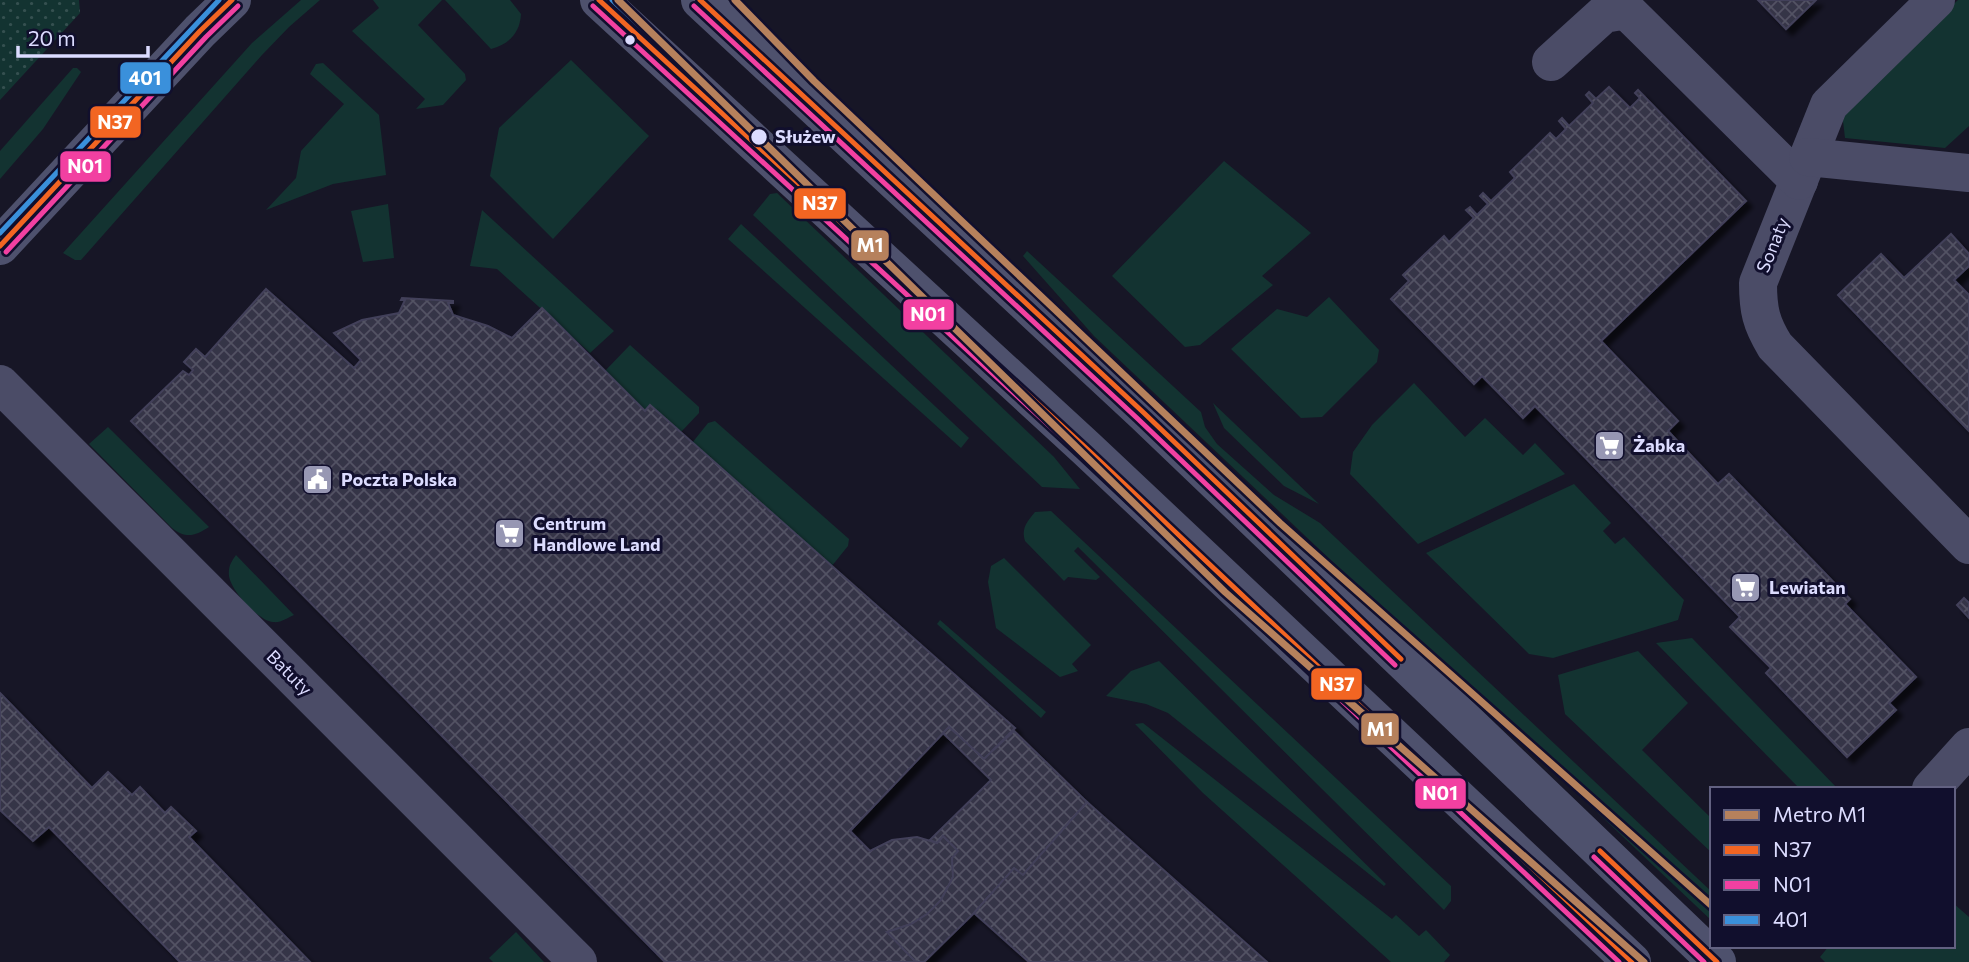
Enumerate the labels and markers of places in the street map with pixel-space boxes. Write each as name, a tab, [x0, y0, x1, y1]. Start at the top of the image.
unlabelled marker	[623, 33, 637, 47]
place label: Służew	[775, 125, 836, 147]
marker: Służew	[749, 127, 769, 147]
supermarket icon: Żabka	[1593, 429, 1627, 463]
place label: Żabka	[1633, 434, 1685, 456]
public building icon: Poczta Polska	[301, 463, 335, 497]
place label: Poczta Polska	[341, 468, 457, 490]
place label: Centrum Handlowe Land	[533, 512, 661, 555]
supermarket icon: Centrum Handlowe Land	[493, 517, 527, 551]
supermarket icon: Lewiatan	[1729, 571, 1763, 605]
place label: Lewiatan	[1769, 576, 1846, 598]

